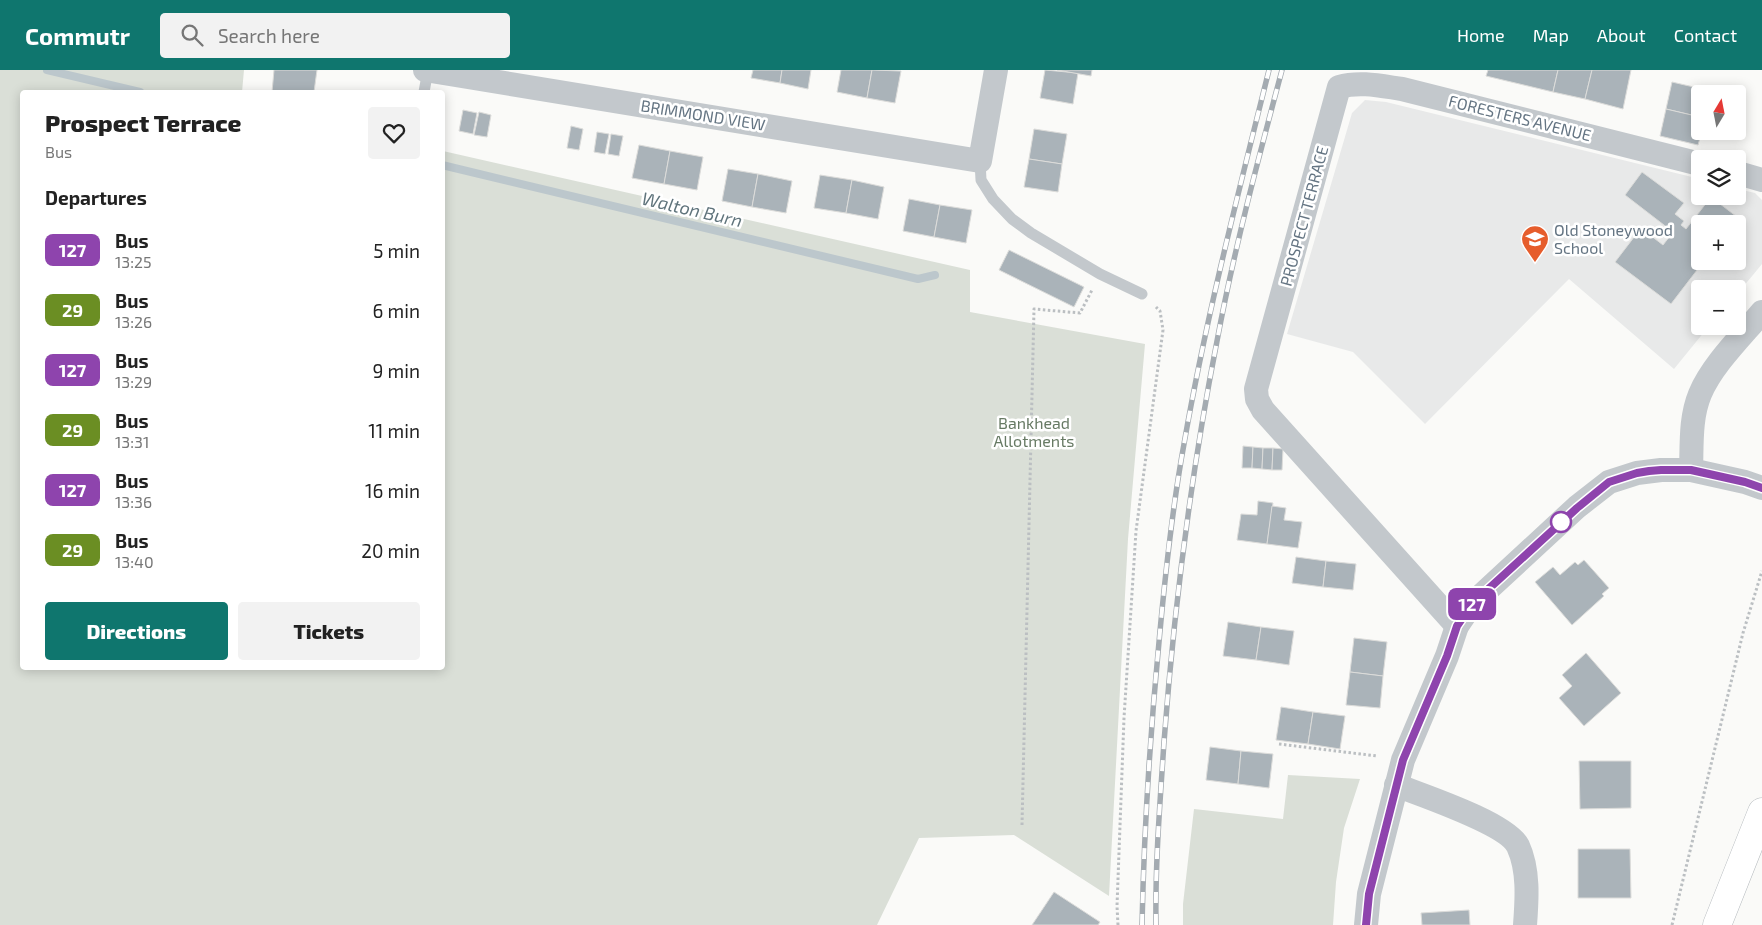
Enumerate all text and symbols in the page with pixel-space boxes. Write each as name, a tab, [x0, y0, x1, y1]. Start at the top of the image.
search box	[160, 13, 510, 58]
text: Commutr	[25, 21, 130, 50]
icon: search	[178, 21, 206, 49]
text: Search here	[218, 24, 320, 47]
text: Home	[1457, 24, 1505, 46]
text: Map	[1533, 24, 1569, 46]
text: About	[1597, 24, 1646, 46]
text: Contact	[1674, 24, 1737, 46]
north arrow	[1691, 85, 1746, 140]
map controls	[1691, 85, 1746, 335]
street label: FORESTERS AVENUE	[1447, 91, 1593, 144]
street label: BRIMMOND VIEW	[639, 95, 767, 134]
button: heart	[368, 107, 420, 159]
text: Prospect Terrace	[45, 108, 241, 137]
text: Bus	[45, 142, 72, 161]
street label: PROSPECT TERRACE	[1276, 144, 1331, 288]
button: layers	[1691, 150, 1746, 205]
text: Departures	[45, 186, 147, 209]
water label: Walton Burn	[640, 187, 745, 231]
button: +	[1691, 215, 1746, 270]
place label: Old Stoneywood School	[1554, 220, 1673, 257]
school or university icon: Old Stoneywood School	[1520, 224, 1550, 263]
text: Bus	[115, 229, 149, 252]
text: 127	[59, 239, 86, 261]
text: 5 min	[373, 239, 420, 262]
text: 13:25	[115, 252, 152, 271]
button: −	[1691, 280, 1746, 335]
text: Bus	[115, 289, 149, 312]
text: 29	[62, 299, 83, 321]
text: 6 min	[372, 299, 420, 322]
text: 13:26	[115, 312, 152, 331]
text: Bus	[115, 349, 149, 372]
text: 127	[59, 359, 86, 381]
text: 9 min	[372, 359, 420, 382]
text: 13:29	[115, 372, 152, 391]
text: Bus	[115, 409, 149, 432]
park label: Bankhead Allotments	[994, 413, 1074, 450]
text: 29	[62, 419, 83, 441]
text: 11 min	[368, 419, 420, 442]
text: 13:31	[115, 432, 149, 451]
text: Bus	[115, 469, 149, 492]
text: 127	[59, 479, 86, 501]
text: 16 min	[365, 479, 420, 502]
text: 13:36	[115, 492, 152, 511]
unlabelled marker	[1550, 511, 1572, 533]
text: Bus	[115, 529, 149, 552]
text: 29	[62, 539, 83, 561]
text: 20 min	[361, 539, 420, 562]
text: 13:40	[115, 552, 154, 571]
line badge: 127	[1443, 588, 1501, 620]
text: 127	[1458, 593, 1486, 615]
button: Directions	[45, 602, 228, 660]
button: Tickets	[238, 602, 420, 660]

